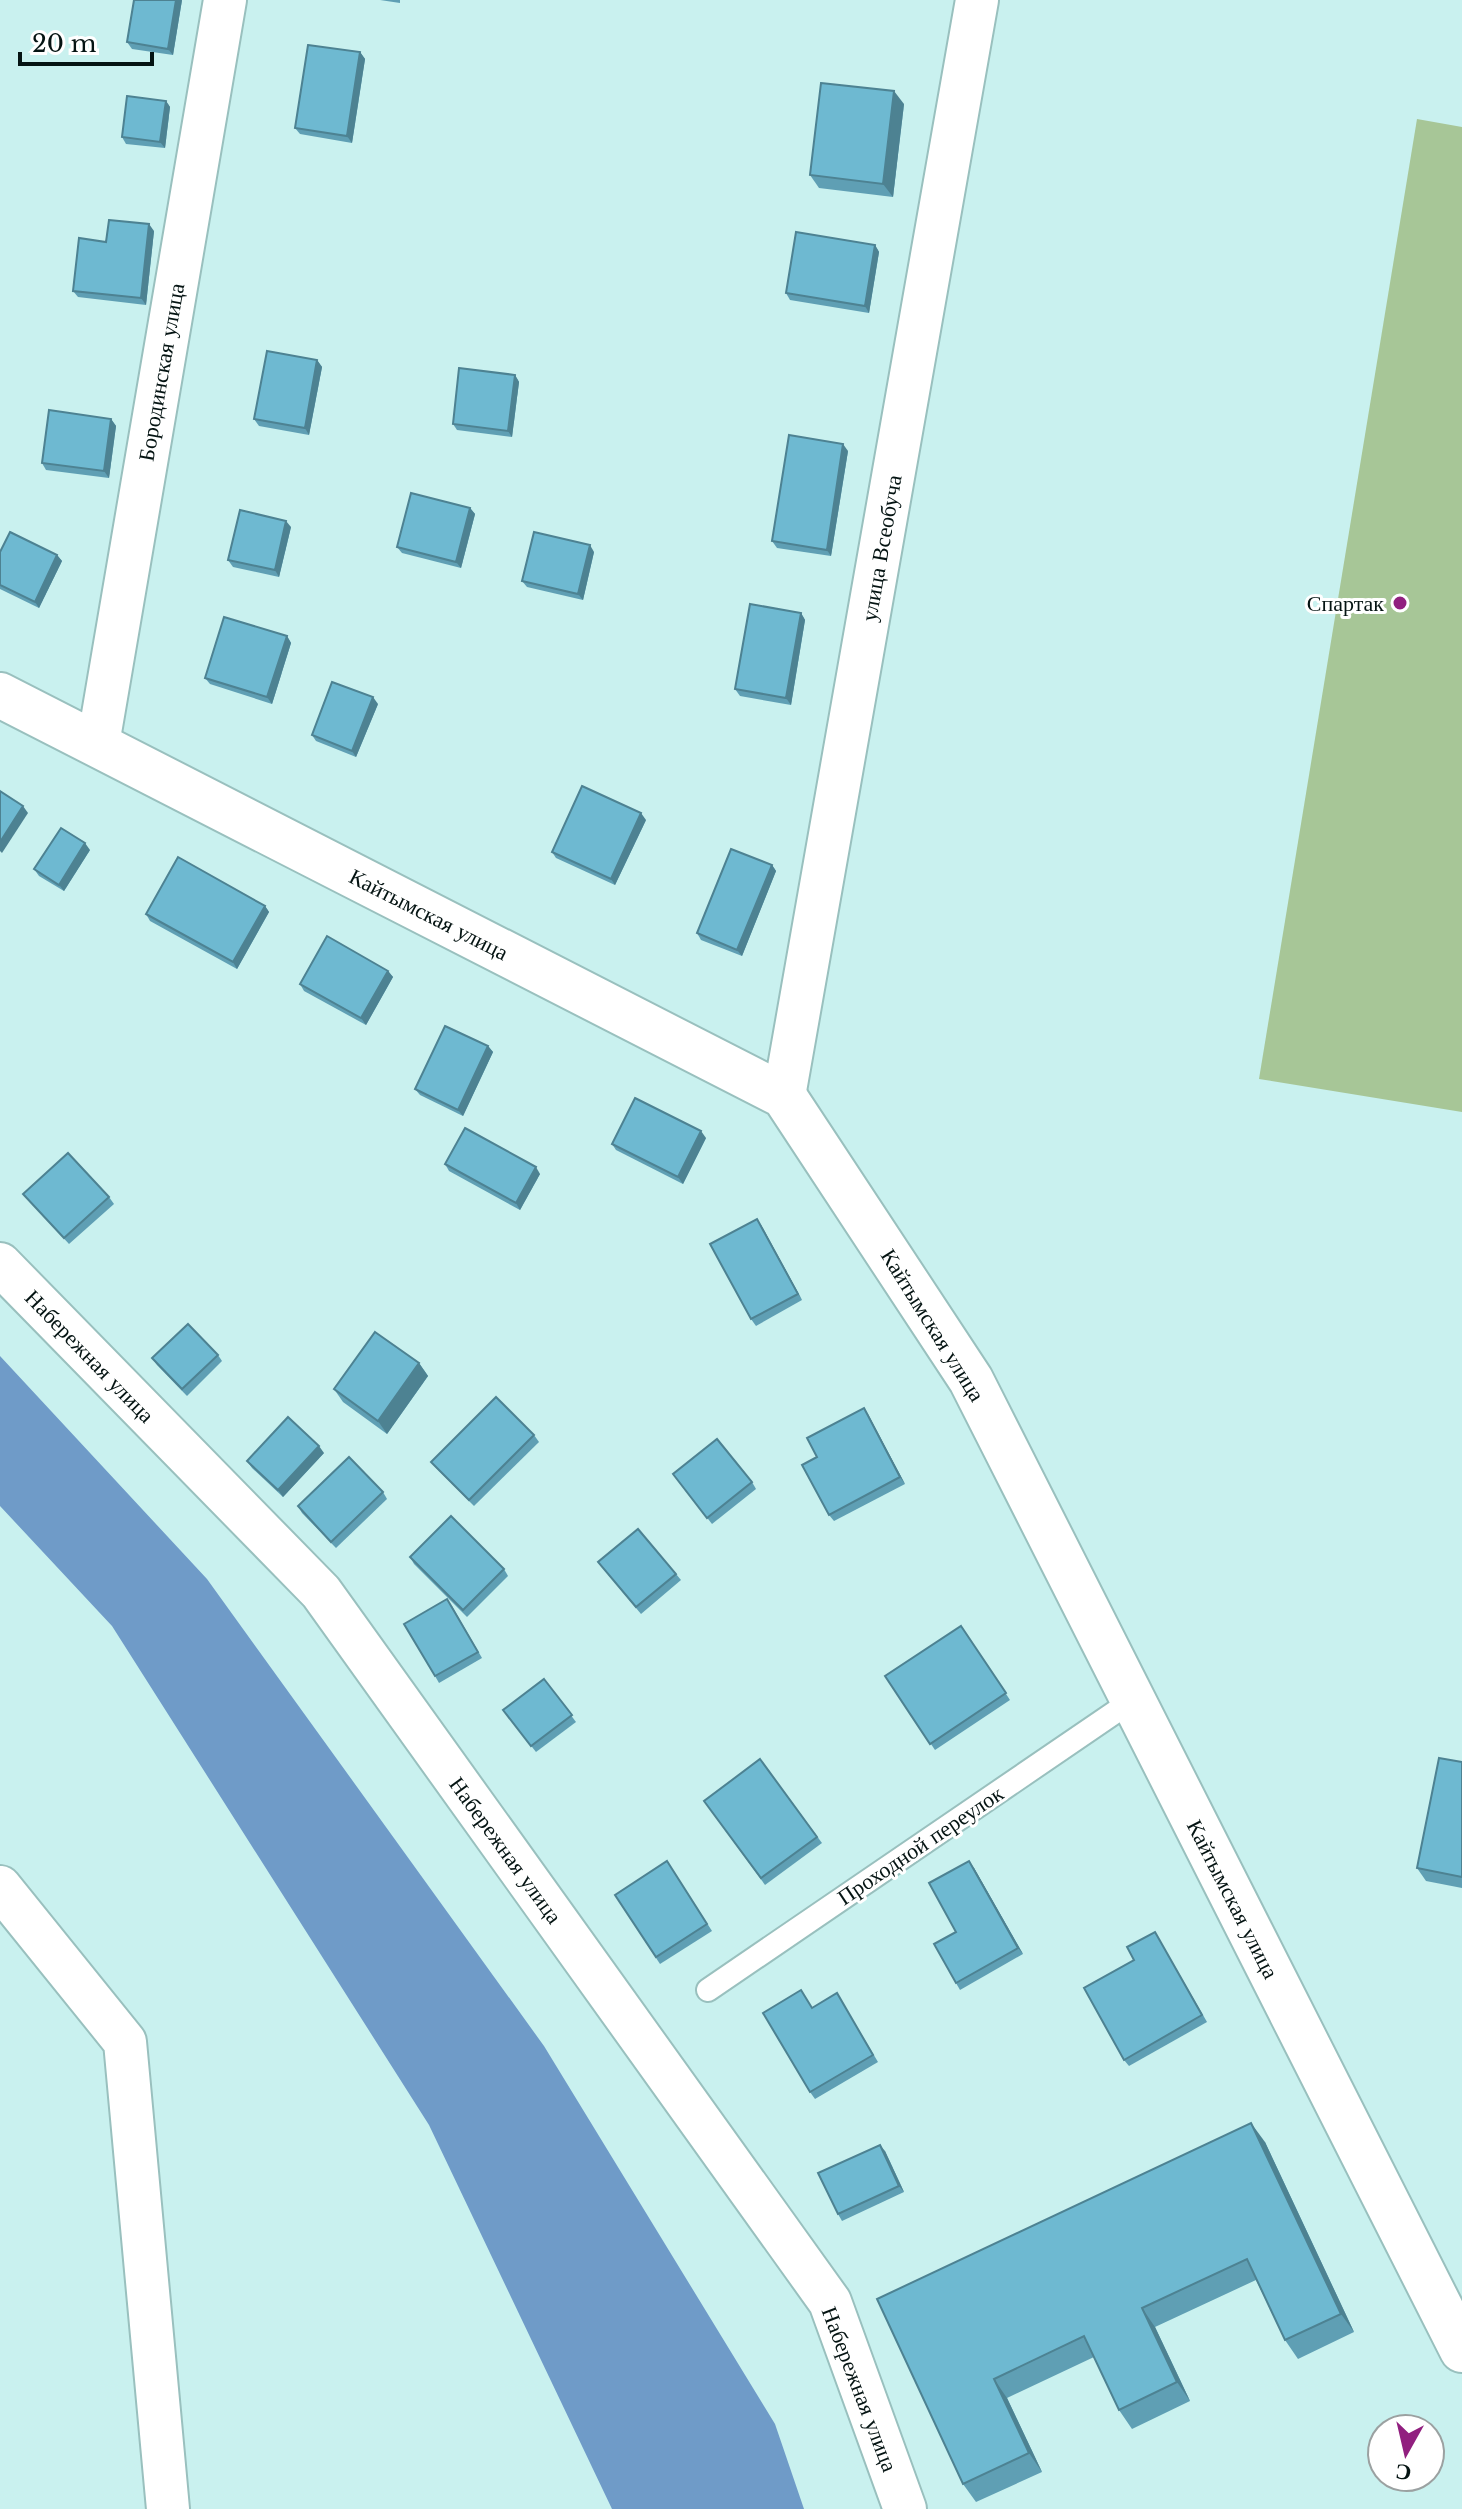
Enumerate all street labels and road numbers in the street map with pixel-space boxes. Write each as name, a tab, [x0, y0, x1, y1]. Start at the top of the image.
street label: Бородинская улица	[133, 281, 190, 463]
street label: улица Всеобуча	[855, 472, 908, 623]
street label: Кайтымская улица	[345, 863, 513, 966]
street label: Кайтымская улица	[875, 1244, 990, 1407]
street label: Набережная улица	[19, 1284, 160, 1429]
street label: Набережная улица	[443, 1772, 568, 1929]
street label: Проходной переулок	[832, 1780, 1009, 1911]
street label: Кайтымская улица	[1181, 1815, 1284, 1983]
street label: Набережная улица	[816, 2303, 904, 2476]

